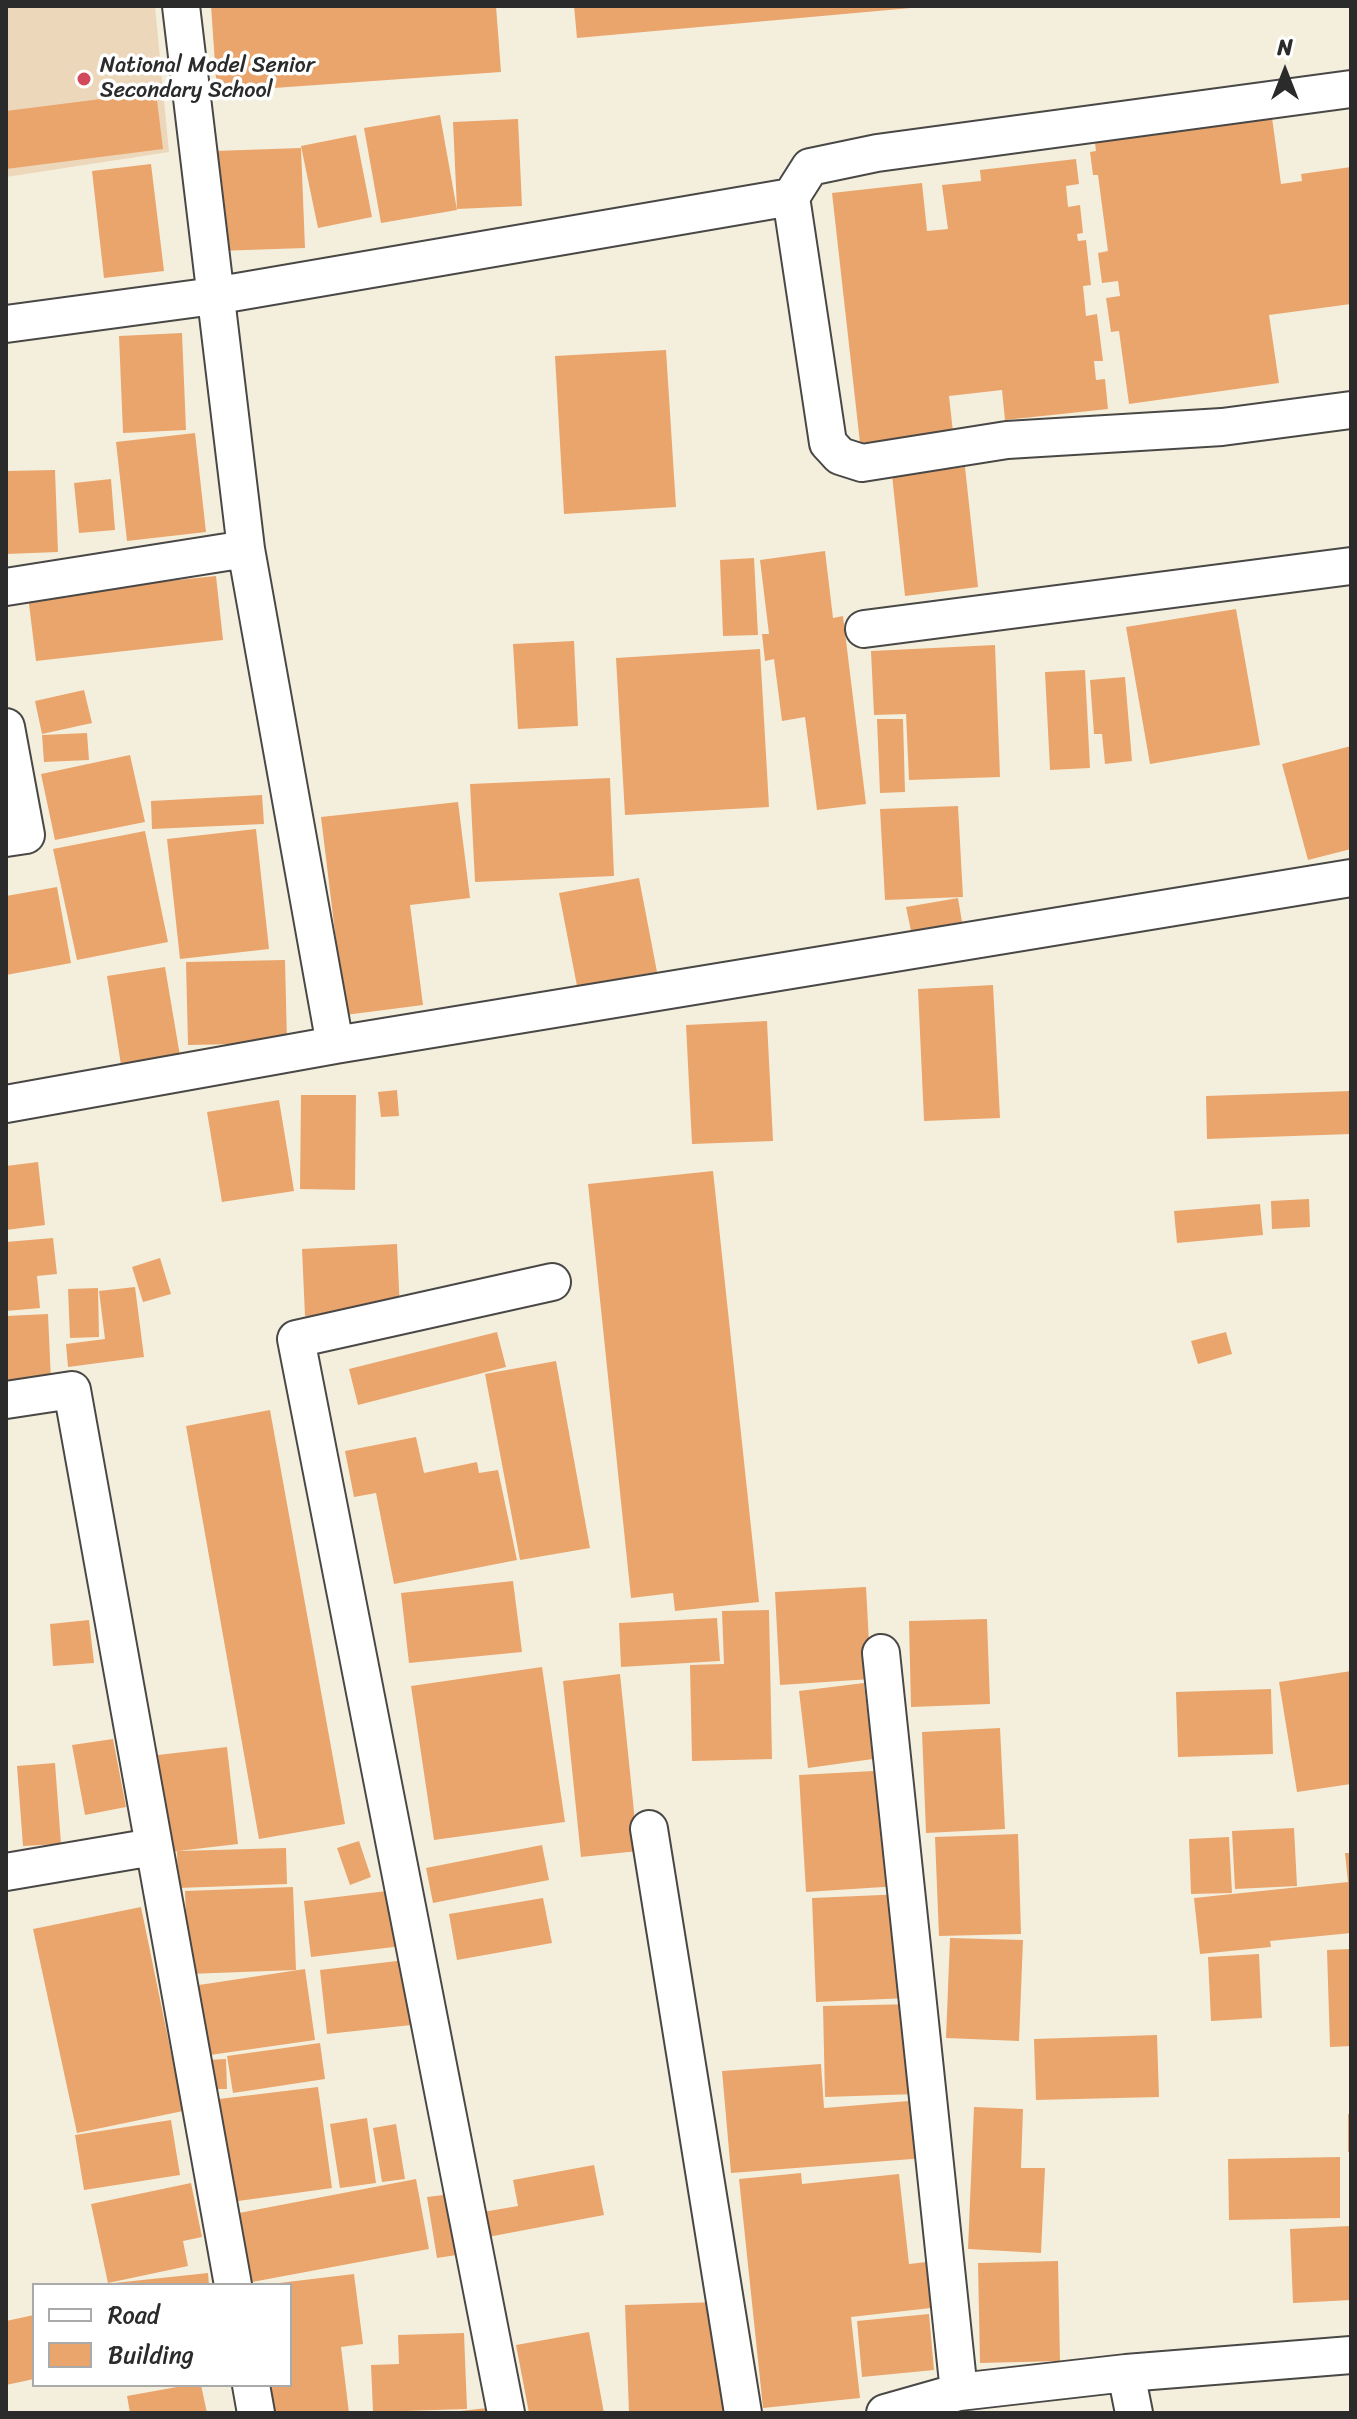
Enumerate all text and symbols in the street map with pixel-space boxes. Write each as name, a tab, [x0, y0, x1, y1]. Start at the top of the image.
text: N	[1277, 28, 1293, 67]
north arrow	[1245, 32, 1325, 112]
place label: National Model Senior Secondary School	[100, 53, 315, 104]
marker: National Model Senior Secondary School	[75, 70, 93, 88]
legend	[32, 2283, 292, 2387]
text: Road	[108, 2294, 159, 2336]
text: Building	[108, 2334, 194, 2376]

